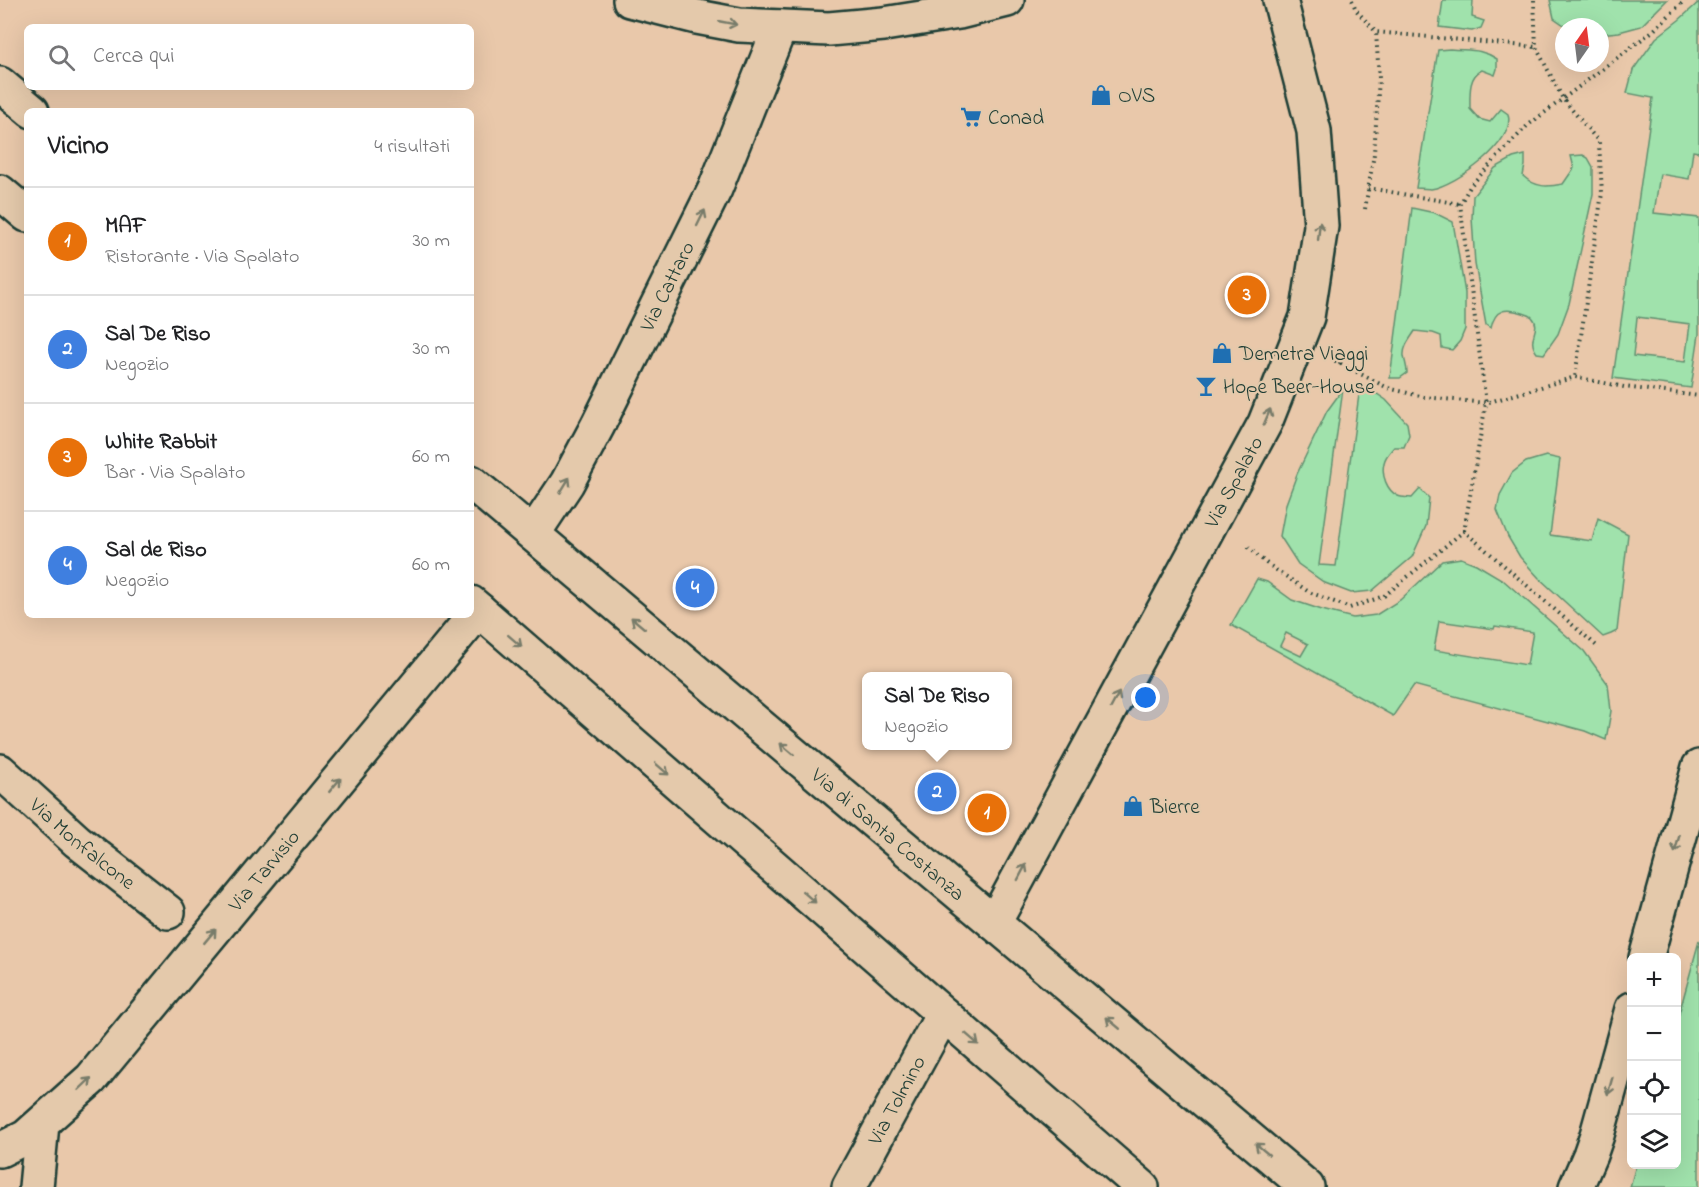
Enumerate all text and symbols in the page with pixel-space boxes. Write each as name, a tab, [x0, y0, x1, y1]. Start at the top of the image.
one-way arrow	[717, 17, 737, 28]
north arrow	[1555, 18, 1609, 72]
search box	[24, 24, 474, 90]
icon: search	[45, 41, 78, 74]
text: Cerca qui	[93, 41, 175, 73]
place label: OVS	[1118, 82, 1155, 112]
shop icon: OVS	[1089, 83, 1113, 107]
place label: Conad	[988, 104, 1044, 134]
supermarket icon: Conad	[959, 105, 983, 129]
text: Vicino	[48, 128, 109, 166]
text: 4 risultati	[374, 133, 450, 162]
one-way arrow	[695, 209, 707, 227]
text: MAF	[105, 211, 146, 243]
one-way arrow	[1314, 222, 1325, 241]
text: 1	[64, 227, 71, 256]
text: 30 m	[413, 227, 450, 256]
street label: Via Cattaro	[633, 237, 704, 338]
text: Ristorante · Via Spalato	[105, 243, 299, 272]
pin: 3	[1228, 272, 1266, 318]
text: Sal De Riso	[105, 319, 210, 351]
text: 2	[63, 335, 72, 364]
text: 30 m	[413, 335, 450, 364]
place label: Demetra Viaggi	[1238, 340, 1368, 372]
shop icon: Demetra Viaggi	[1210, 341, 1234, 365]
text: Negozio	[105, 351, 169, 380]
place label: Hope Beer-House	[1223, 373, 1375, 403]
bar icon: Hope Beer-House	[1194, 374, 1218, 398]
one-way arrow	[1261, 409, 1273, 427]
text: White Rabbit	[105, 427, 217, 459]
street label: Via Spalato	[1197, 431, 1272, 535]
text: 3	[63, 443, 72, 472]
text: 60 m	[412, 443, 450, 472]
text: Bar · Via Spalato	[105, 459, 245, 488]
one-way arrow	[560, 477, 572, 494]
text: Sal de Riso	[105, 535, 207, 567]
text: 4	[63, 551, 72, 580]
text: 60 m	[412, 551, 450, 580]
pin: 4	[676, 566, 714, 610]
text: Negozio	[105, 567, 169, 596]
one-way arrow	[631, 616, 646, 630]
one-way arrow	[507, 634, 522, 648]
popup	[862, 672, 1012, 750]
text: Sal De Riso	[884, 681, 990, 713]
your location	[1131, 683, 1160, 712]
one-way arrow	[1109, 692, 1121, 709]
text: Negozio	[884, 713, 949, 742]
one-way arrow	[779, 742, 795, 755]
street label: Via di Santa Costanza	[803, 761, 971, 909]
one-way arrow	[654, 762, 669, 776]
pin: 2	[918, 770, 956, 814]
one-way arrow	[328, 777, 341, 793]
pin: 1	[968, 790, 1006, 836]
street label: Via Monfalcone	[21, 791, 141, 898]
place label: Bierre	[1149, 793, 1200, 823]
shop icon: Bierre	[1121, 794, 1145, 818]
street label: Via Tarvisio	[222, 824, 308, 920]
one-way arrow	[1671, 834, 1683, 853]
one-way arrow	[1016, 864, 1028, 881]
one-way arrow	[801, 890, 816, 904]
one-way arrow	[204, 928, 217, 944]
map controls	[1627, 953, 1681, 1169]
button: +	[1627, 953, 1681, 1007]
button: −	[1627, 1007, 1681, 1061]
one-way arrow	[1105, 1017, 1121, 1030]
one-way arrow	[964, 1033, 980, 1046]
street label: Via Tolmino	[861, 1051, 935, 1152]
button: locate	[1627, 1061, 1681, 1115]
one-way arrow	[1604, 1076, 1615, 1095]
one-way arrow	[77, 1077, 92, 1092]
button: layers	[1627, 1115, 1681, 1169]
one-way arrow	[1255, 1142, 1270, 1156]

